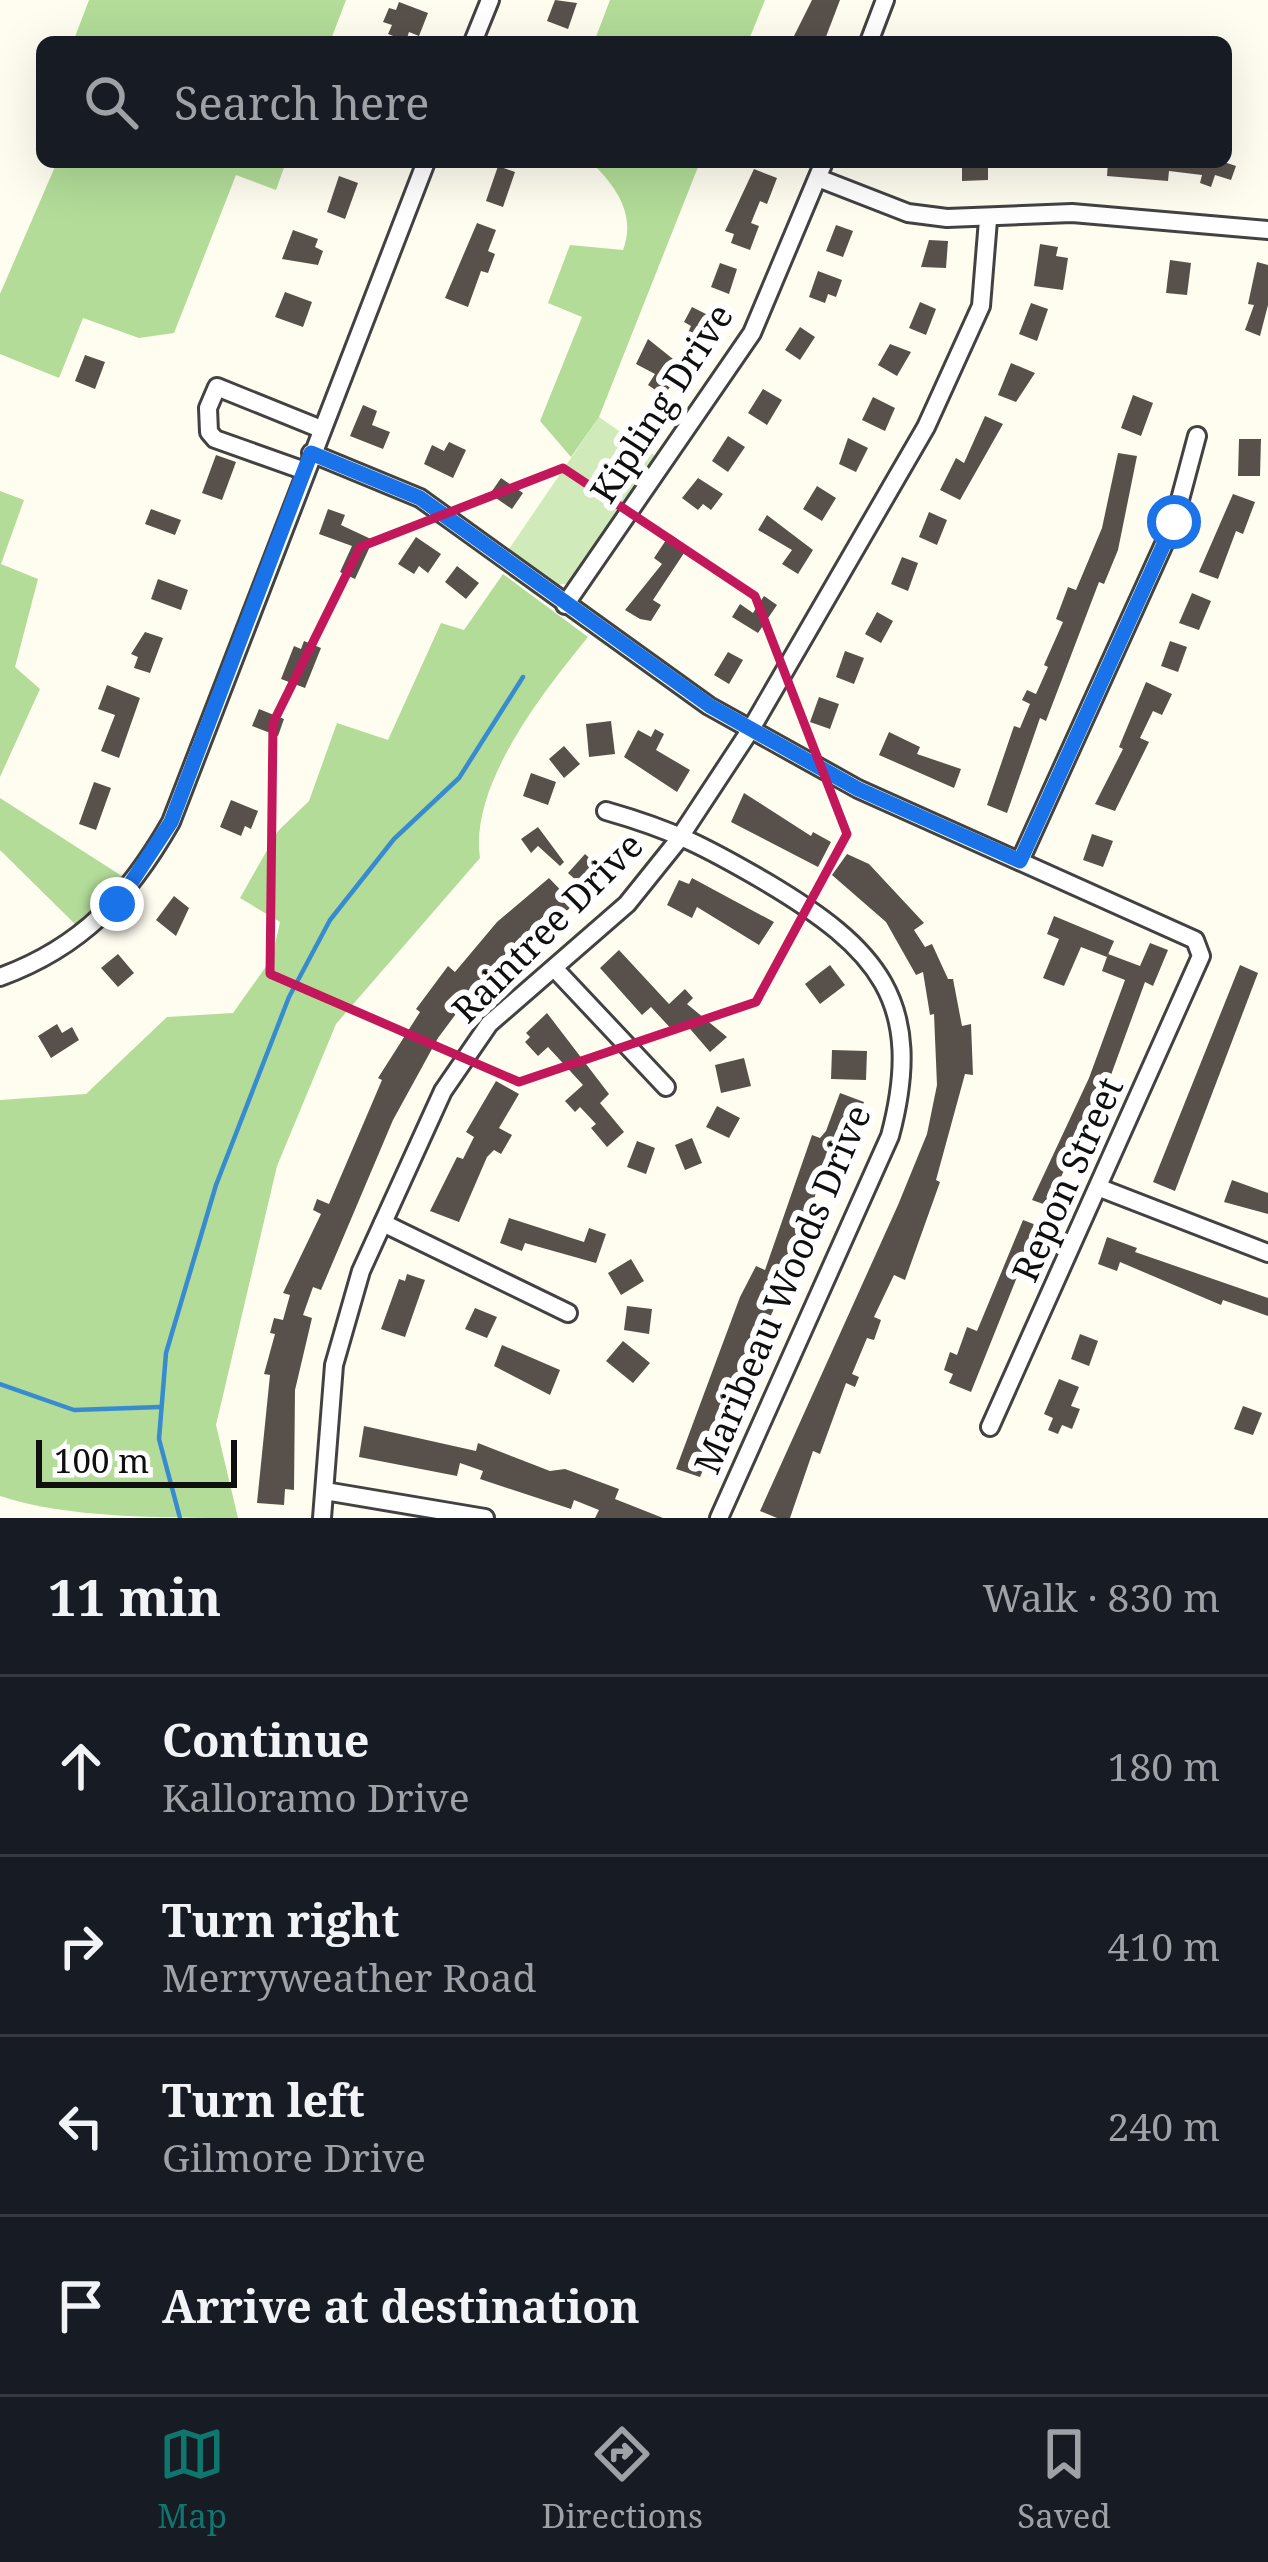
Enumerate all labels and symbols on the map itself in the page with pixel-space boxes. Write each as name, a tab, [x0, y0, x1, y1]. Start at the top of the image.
street label: Kipling Drive	[578, 294, 744, 512]
route start	[1147, 495, 1201, 549]
street label: Raintree Drive	[441, 821, 653, 1033]
route end	[90, 877, 144, 931]
street label: Repon Street	[1000, 1069, 1134, 1289]
street label: Maribeau Woods Drive	[682, 1097, 882, 1481]
scale bar	[36, 1434, 237, 1487]

